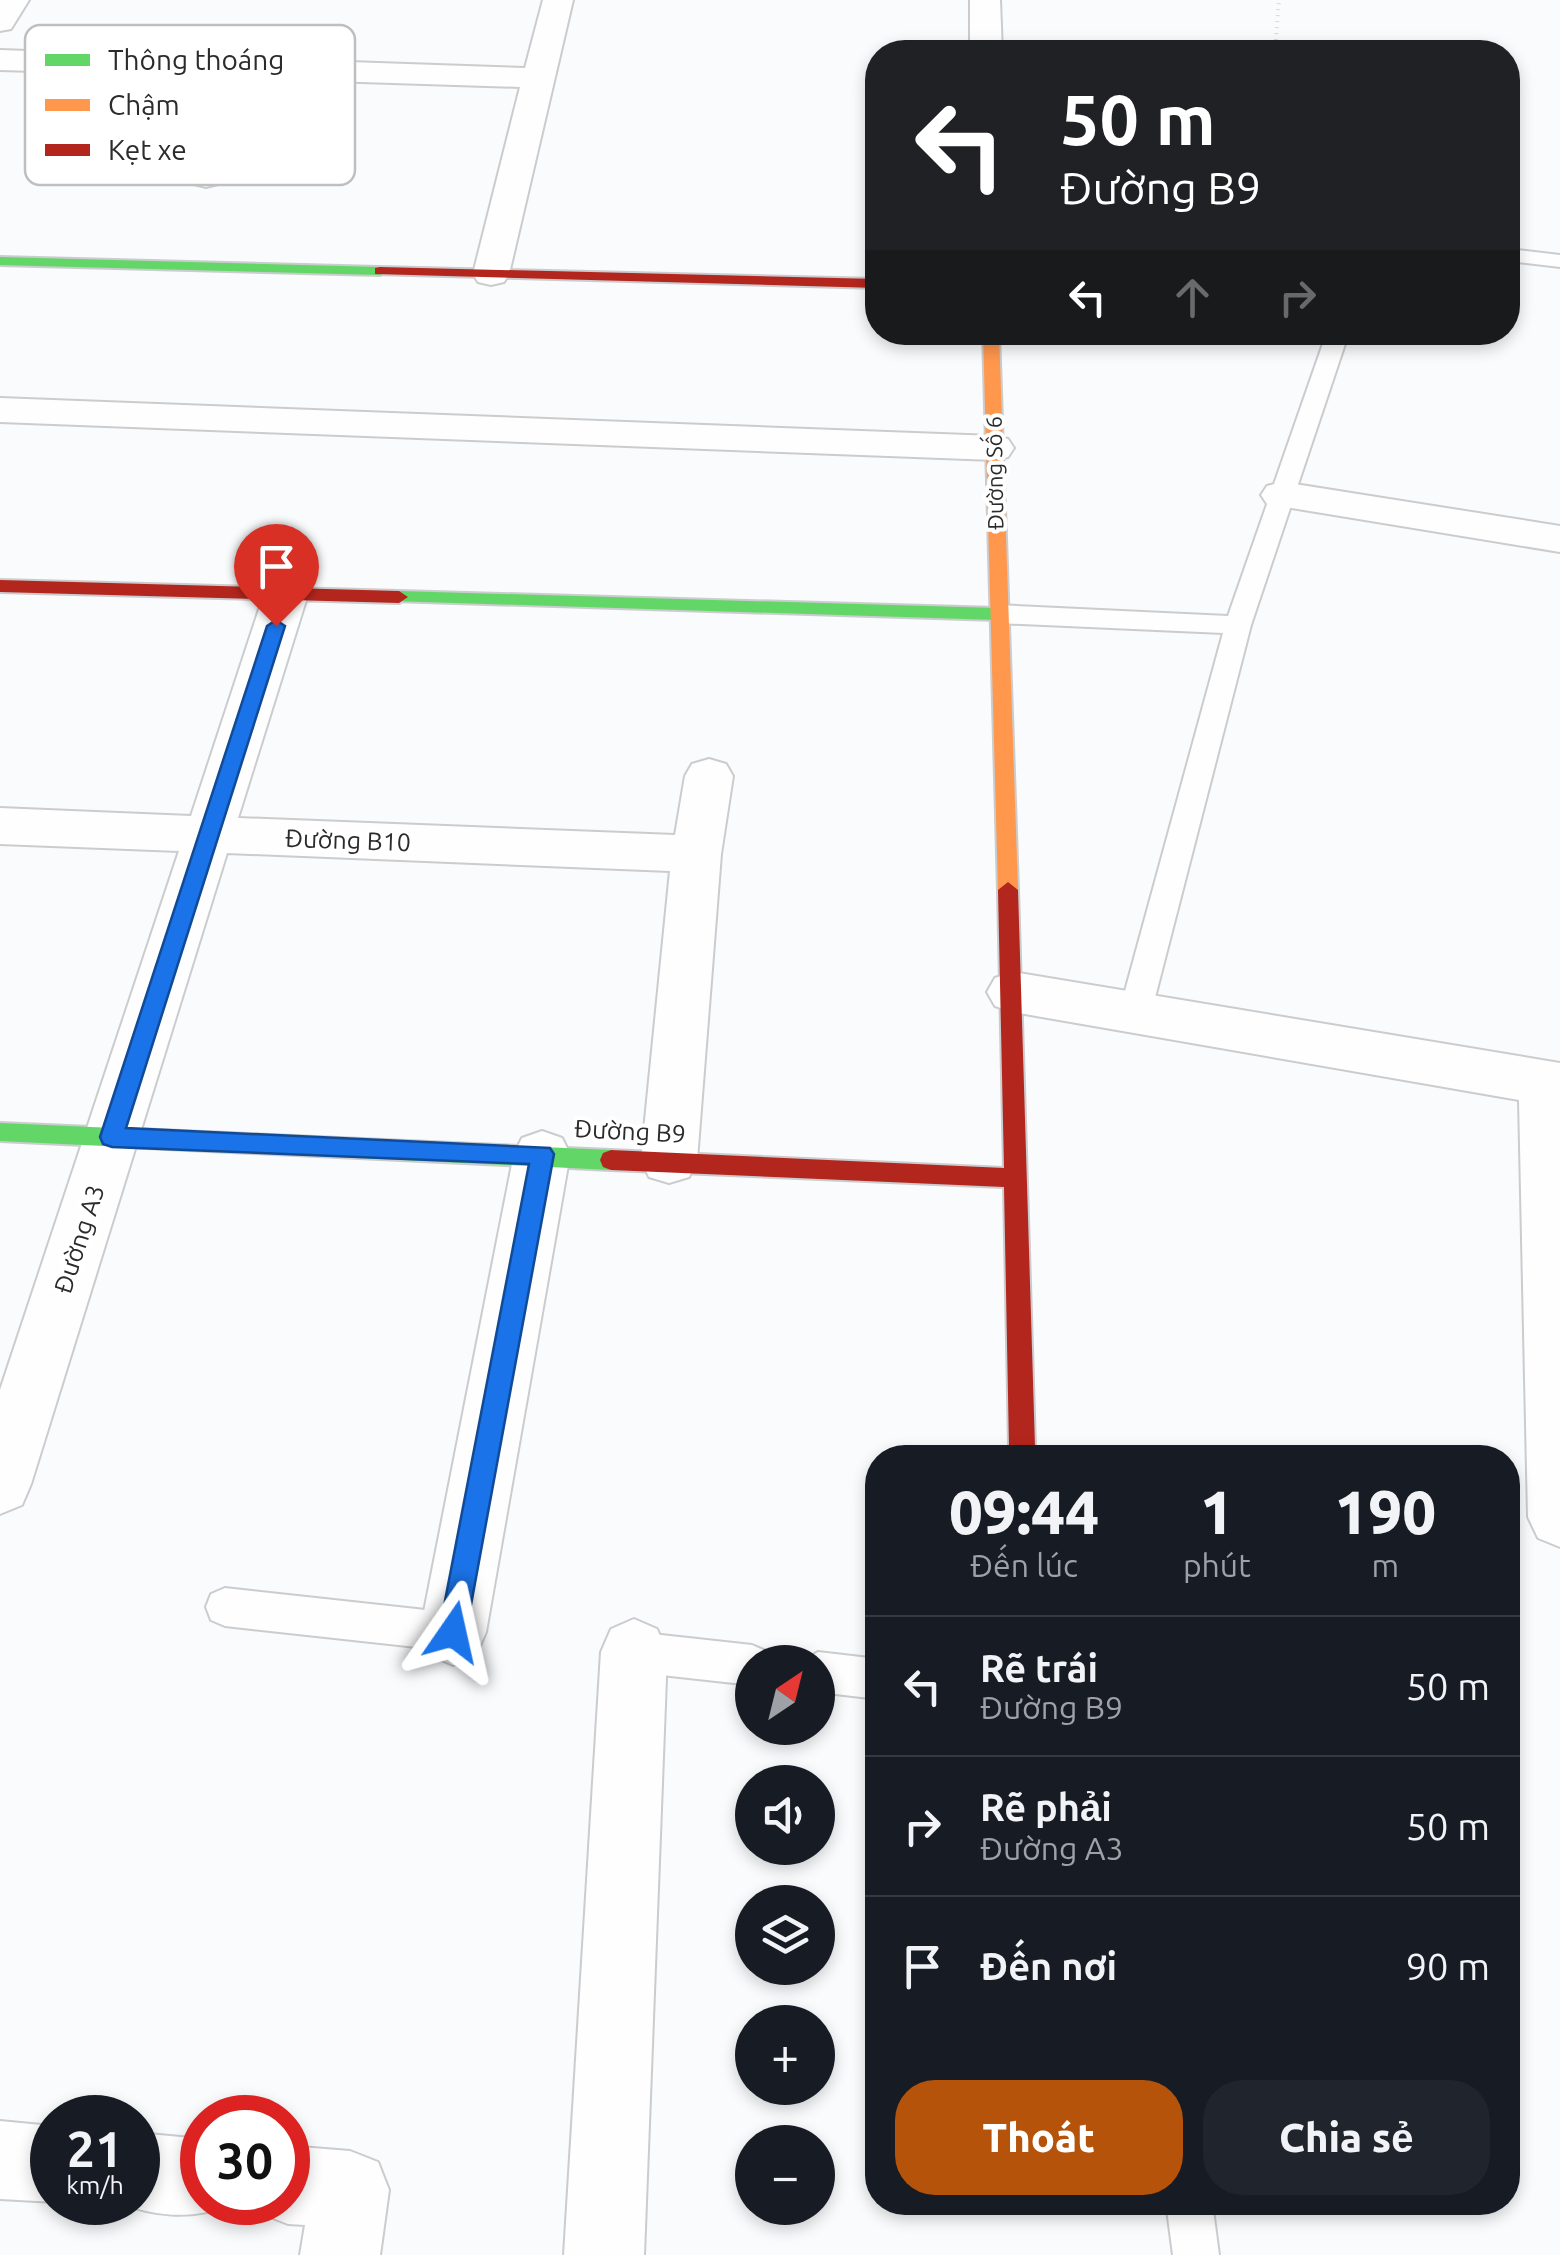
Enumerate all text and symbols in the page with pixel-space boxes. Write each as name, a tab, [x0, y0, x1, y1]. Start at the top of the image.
legend	[25, 25, 355, 185]
text: Thông thoáng	[108, 44, 284, 75]
icon: left	[895, 80, 1025, 210]
text: 50 m	[1060, 80, 1216, 158]
text: Chậm	[108, 89, 180, 120]
text: Kẹt xe	[108, 134, 187, 165]
text: Đường B9	[1060, 162, 1261, 213]
icon: left	[1060, 270, 1115, 325]
icon: ahead	[1165, 270, 1220, 325]
icon: right	[1270, 270, 1325, 325]
street label: Đường Số 6	[978, 416, 1007, 530]
pin	[234, 524, 319, 627]
icon: arrive	[249, 539, 304, 594]
street label: Đường B10	[285, 824, 411, 856]
street label: Đường B9	[573, 1114, 687, 1148]
street label: Đường A3	[48, 1181, 110, 1297]
text: 09:44	[949, 1478, 1099, 1545]
text: 1	[1200, 1478, 1234, 1545]
text: 190	[1335, 1478, 1436, 1545]
text: Đến lúc	[970, 1547, 1078, 1583]
text: phút	[1183, 1547, 1251, 1583]
text: m	[1372, 1547, 1399, 1583]
position arrow	[401, 1580, 505, 1684]
north arrow	[735, 1645, 835, 1745]
map controls	[735, 1645, 835, 2225]
text: Rẽ trái	[980, 1647, 1098, 1689]
icon: left	[895, 1659, 950, 1714]
text: 50 m	[1406, 1665, 1490, 1707]
text: Đường B9	[980, 1689, 1123, 1725]
button: sound	[735, 1765, 835, 1865]
text: Rẽ phải	[980, 1786, 1112, 1828]
icon: right	[895, 1799, 950, 1854]
text: 50 m	[1406, 1805, 1490, 1847]
text: Đường A3	[980, 1830, 1124, 1866]
button: layers	[735, 1885, 835, 1985]
icon: arrive	[895, 1939, 950, 1994]
text: Đến nơi	[980, 1945, 1117, 1987]
text: 90 m	[1406, 1945, 1490, 1987]
button: +	[735, 2005, 835, 2105]
button: Thoát	[895, 2080, 1183, 2195]
button: Chia sẻ	[1203, 2080, 1490, 2195]
speed limit sign: 30	[180, 2095, 310, 2225]
text: 21	[67, 2120, 123, 2176]
button: −	[735, 2125, 835, 2225]
text: km/h	[66, 2171, 124, 2199]

